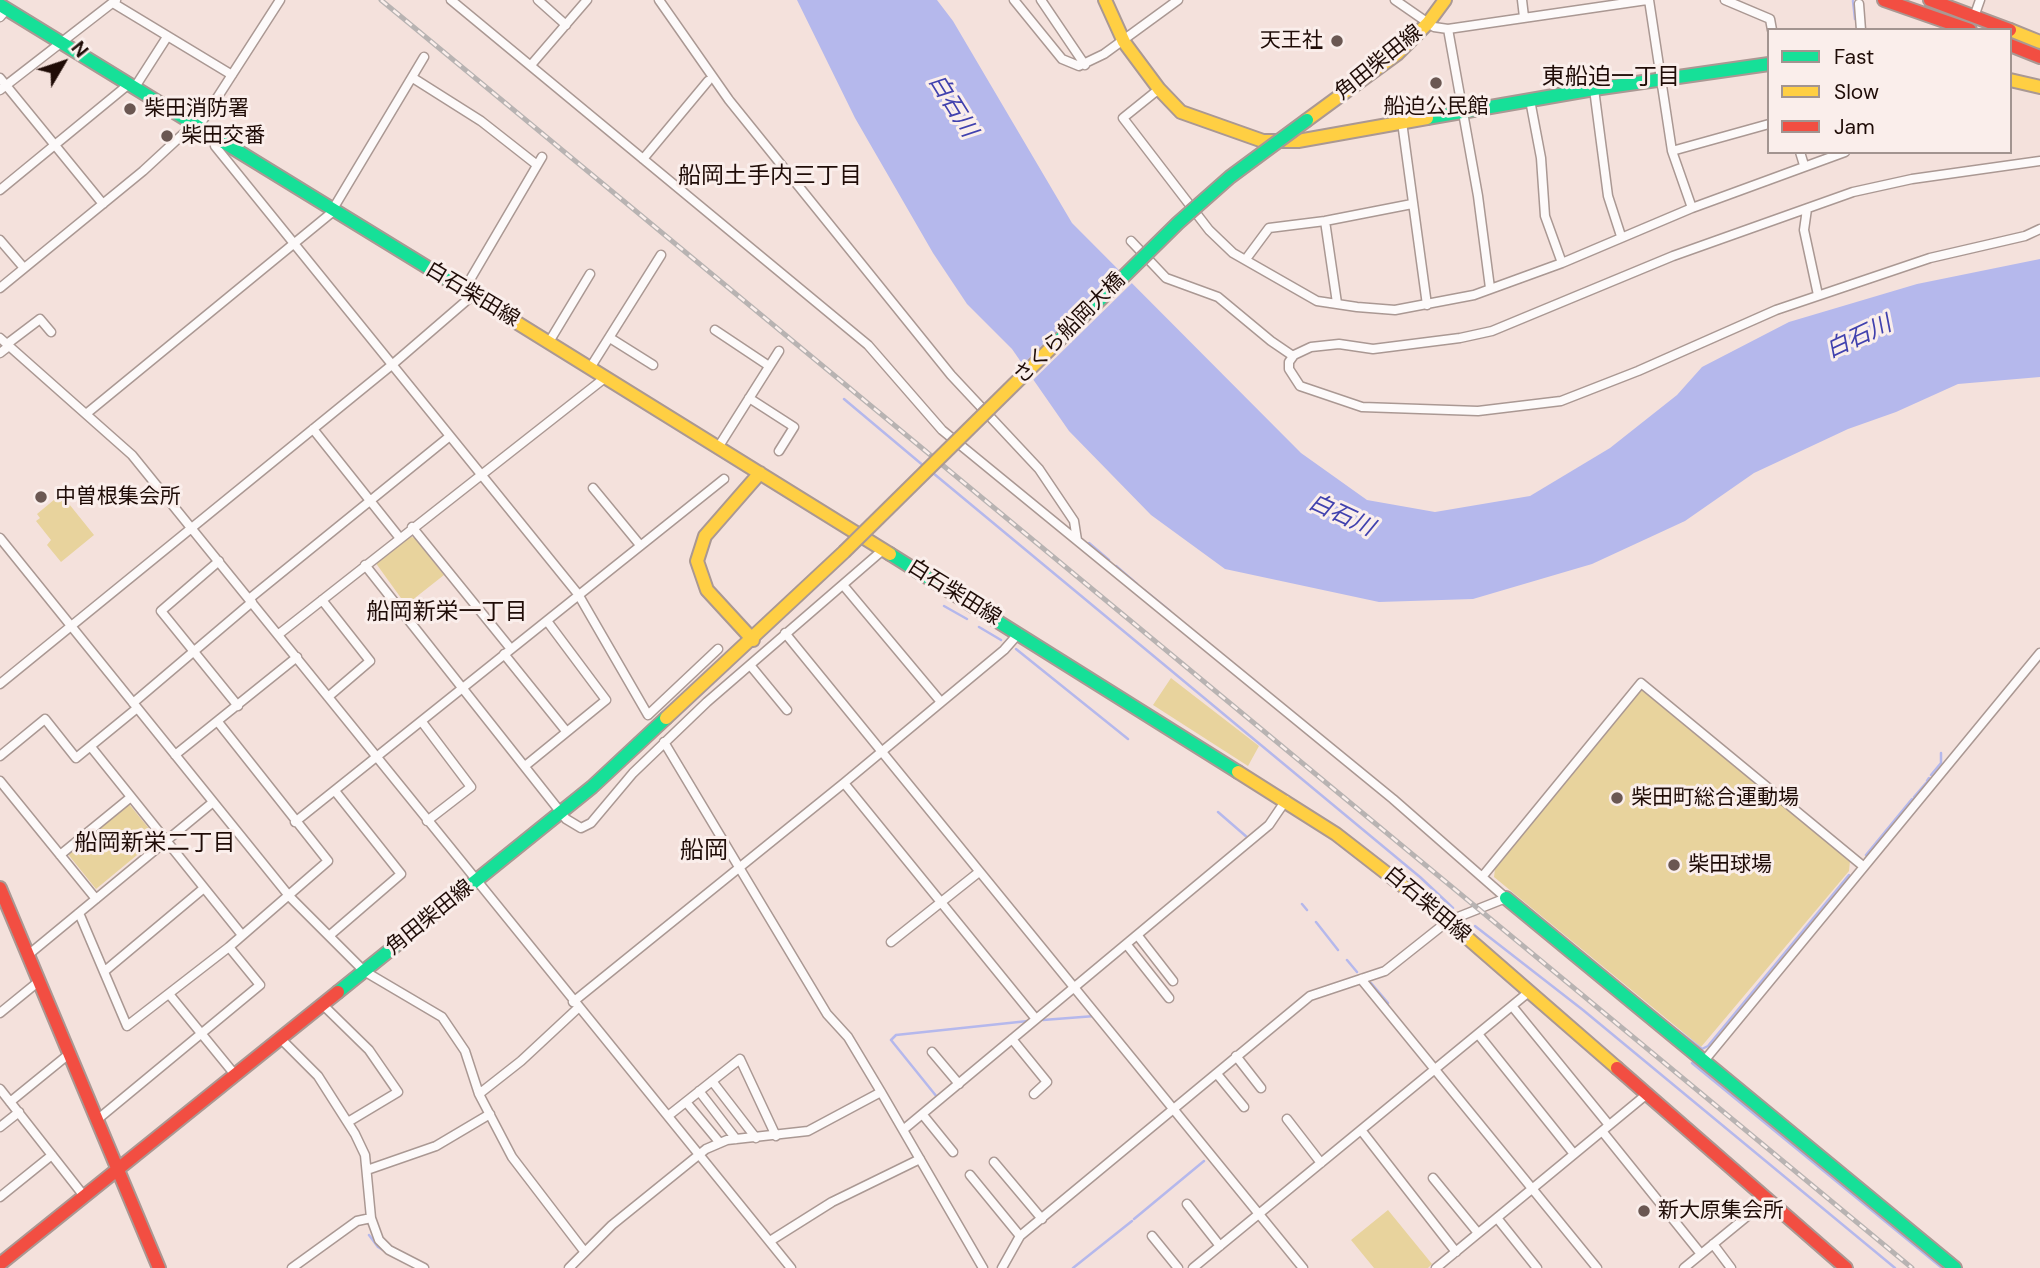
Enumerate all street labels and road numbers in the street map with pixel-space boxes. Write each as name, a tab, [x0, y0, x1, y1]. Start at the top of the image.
street label: 角田柴田線	[1330, 20, 1428, 106]
street label: 白石柴田線	[421, 257, 523, 333]
street label: さくら船岡大橋	[1009, 268, 1131, 390]
street label: 白石柴田線	[903, 554, 1005, 632]
street label: 白石柴田線	[1379, 862, 1475, 948]
street label: 角田柴田線	[381, 875, 479, 961]

